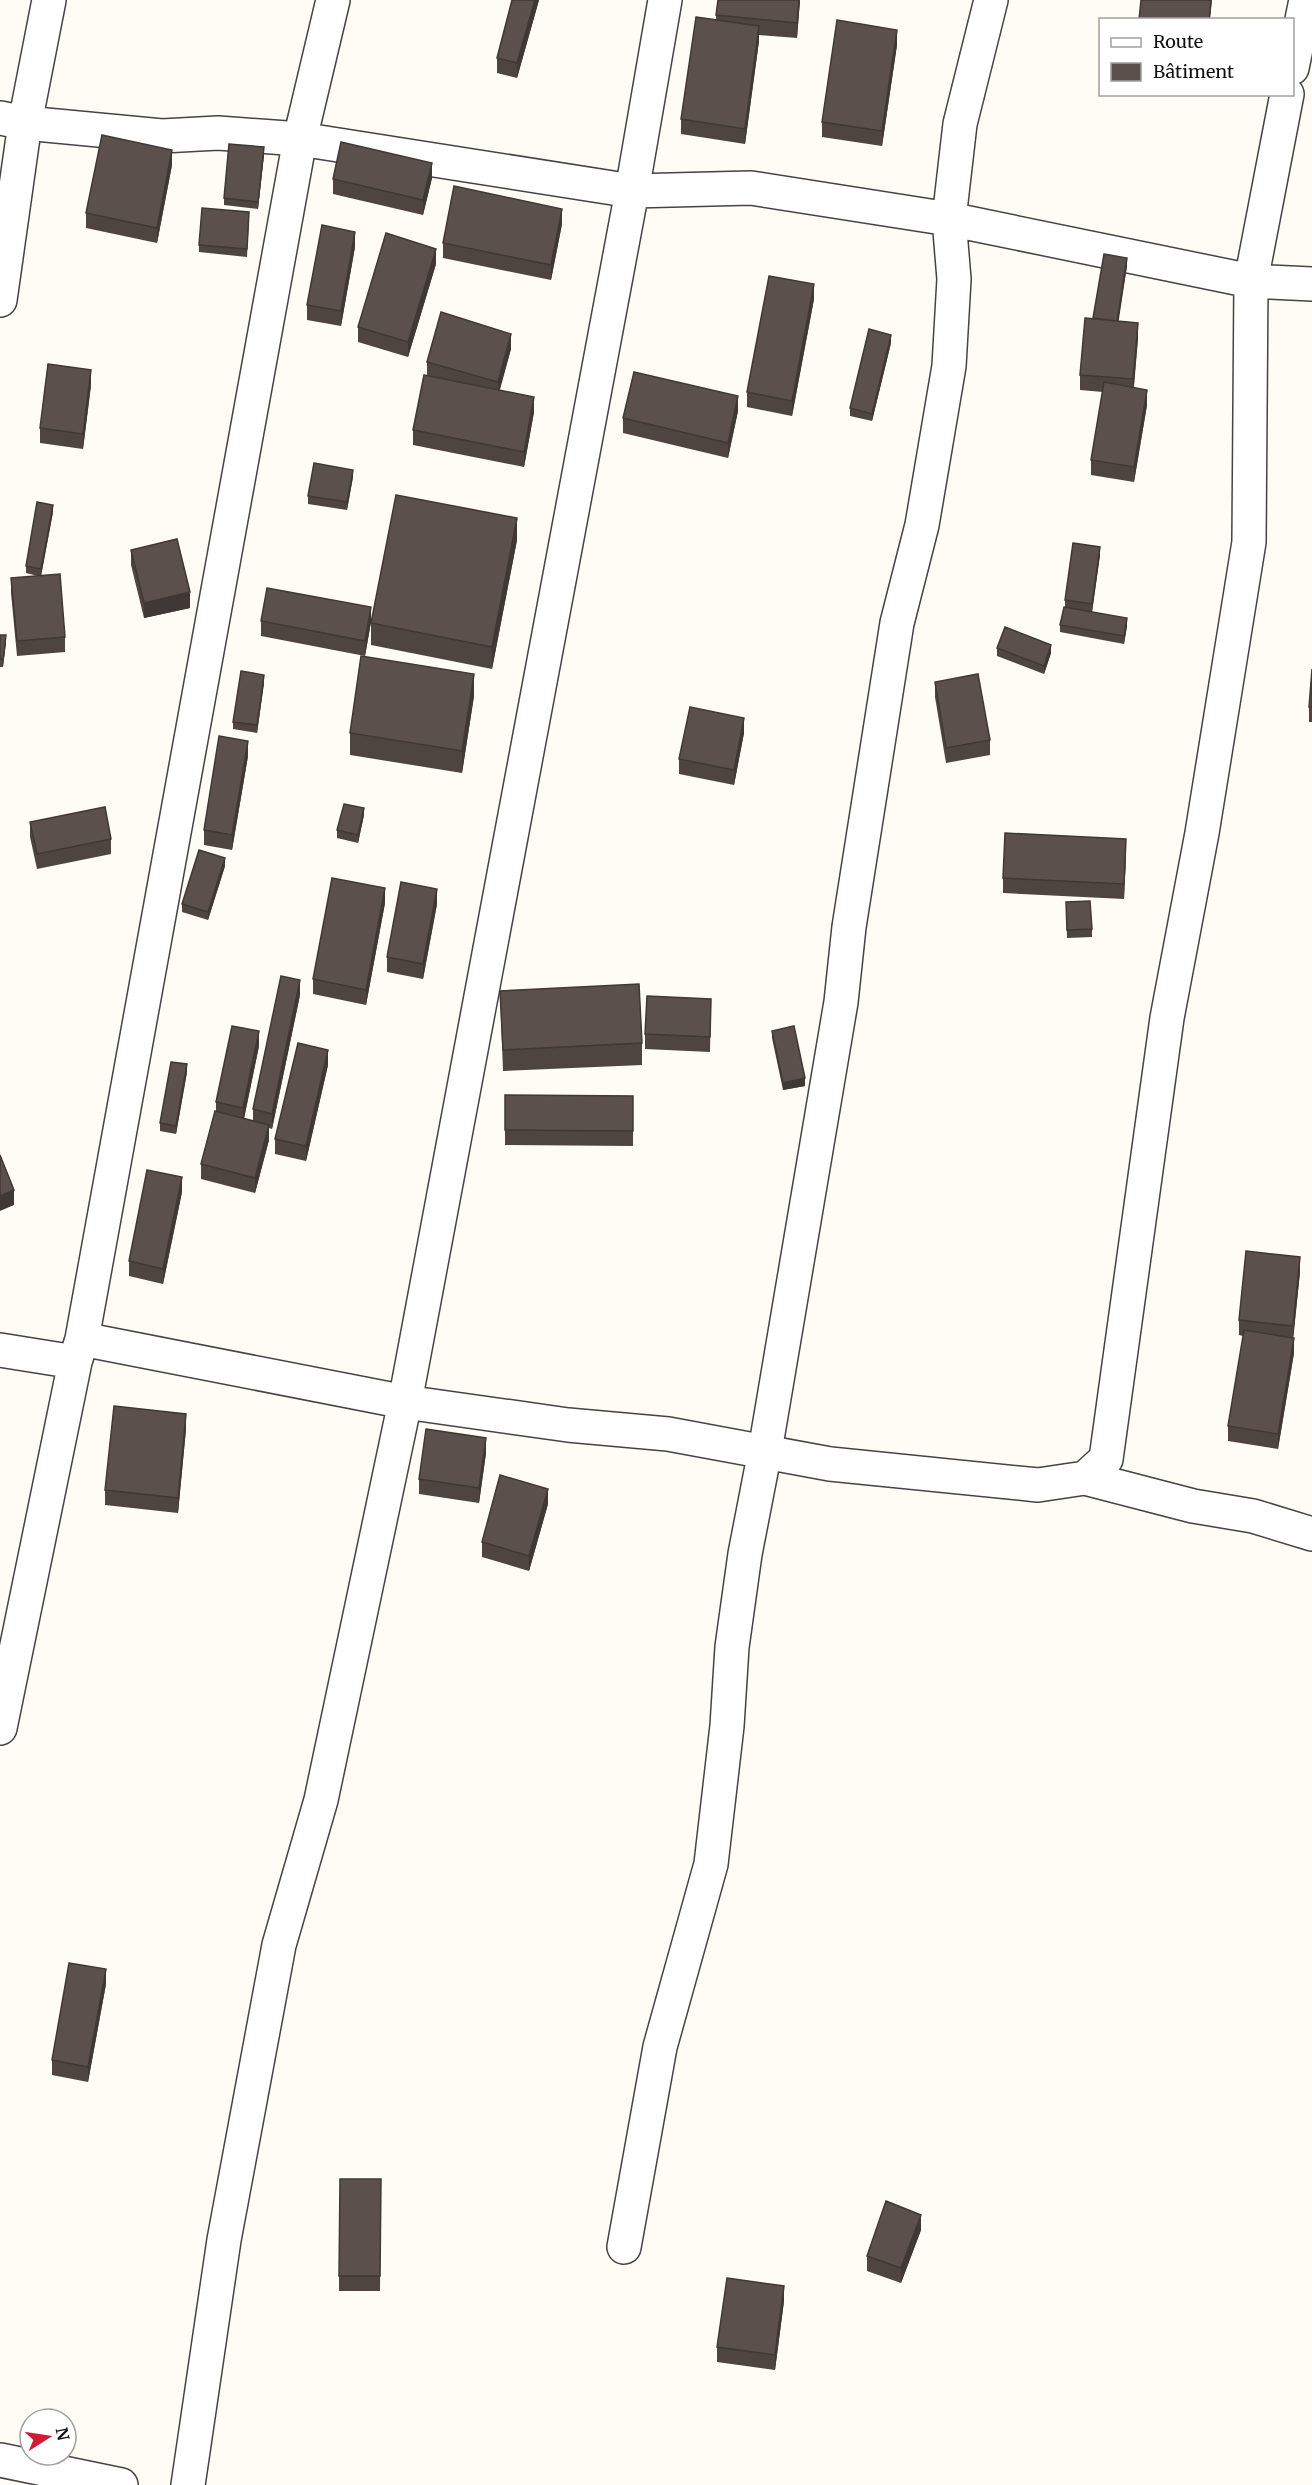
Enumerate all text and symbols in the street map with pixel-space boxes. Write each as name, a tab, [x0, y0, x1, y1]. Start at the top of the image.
legend	[1099, 18, 1294, 96]
text: Route	[1153, 30, 1203, 53]
text: Bâtiment	[1153, 60, 1234, 83]
north arrow	[18, 2407, 78, 2467]
text: N	[52, 2426, 74, 2442]

